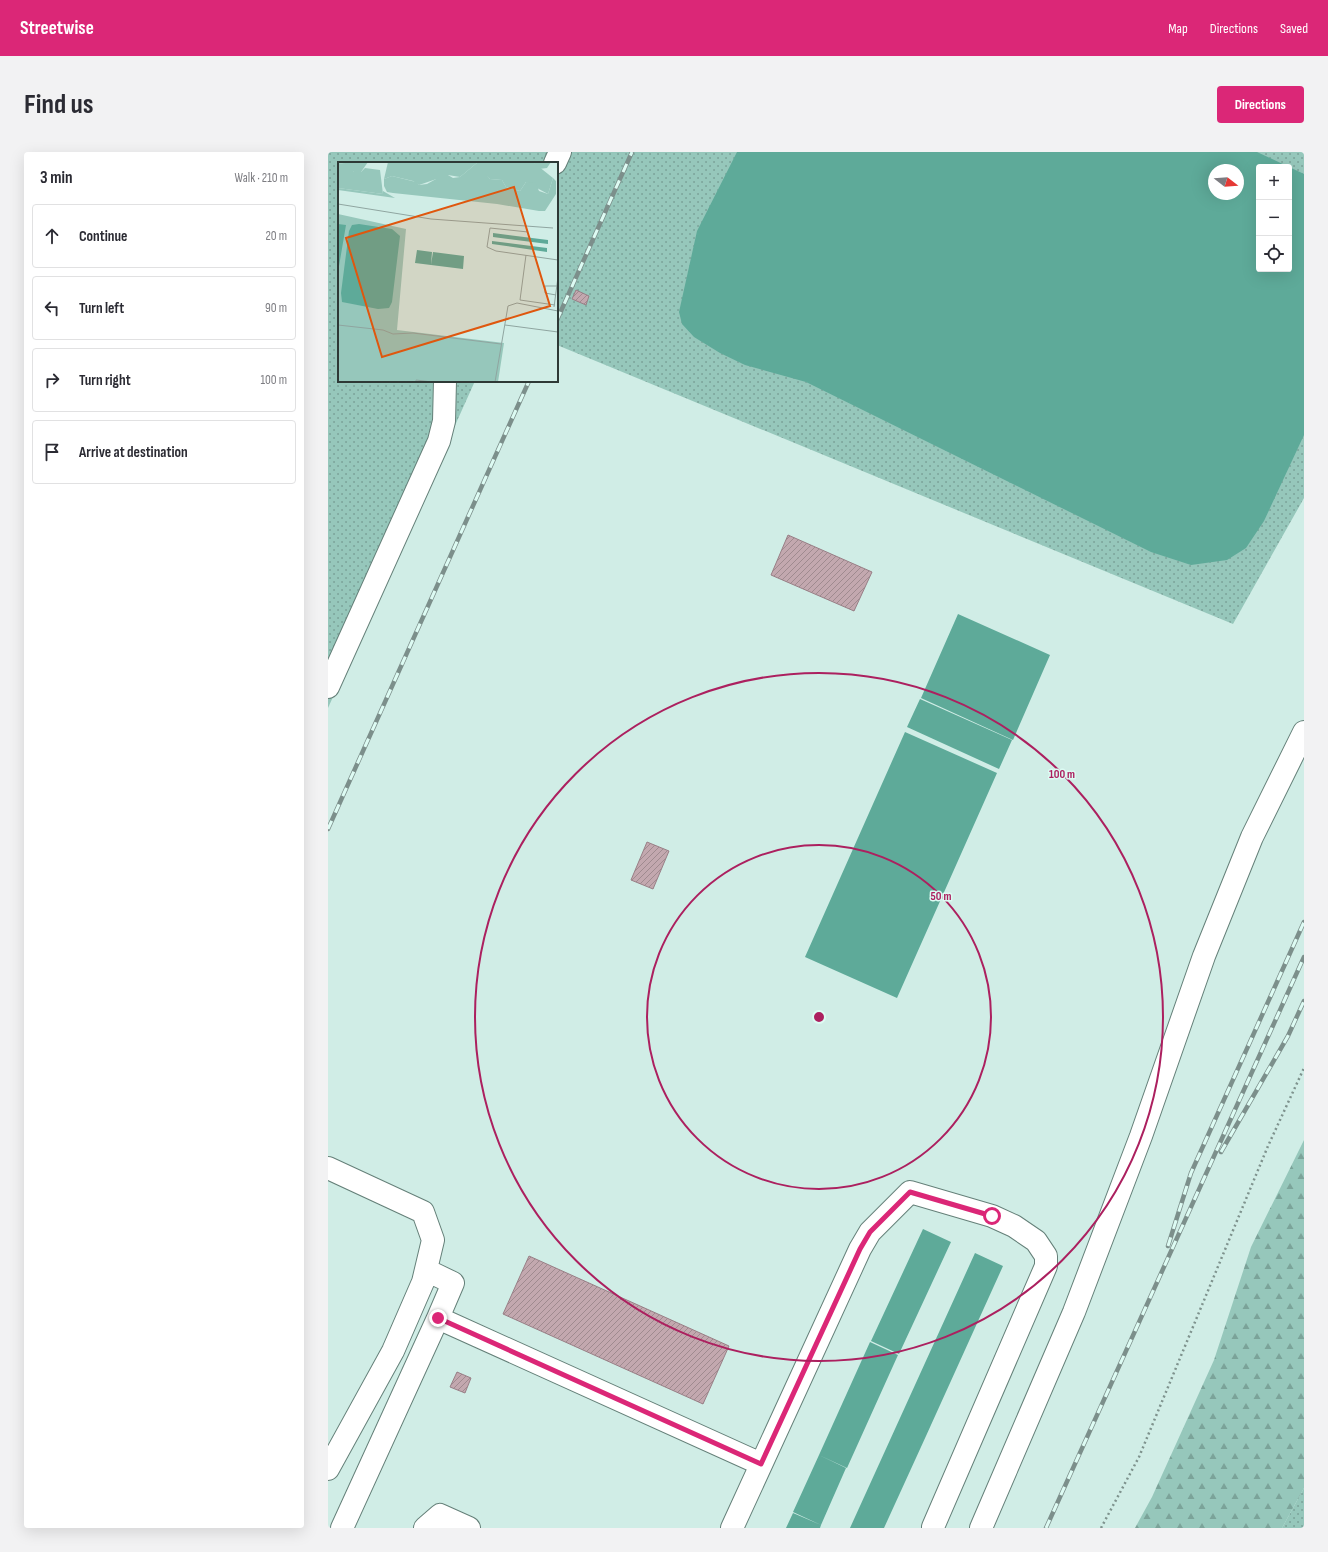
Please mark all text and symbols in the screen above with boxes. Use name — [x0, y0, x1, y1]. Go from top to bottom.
text: Streetwise — [20, 17, 94, 40]
text: Map — [1168, 20, 1188, 37]
text: Directions — [1210, 20, 1258, 37]
text: Saved — [1280, 20, 1308, 37]
button: Directions — [1217, 86, 1304, 123]
text: Find us — [24, 88, 93, 121]
inset map — [338, 162, 558, 382]
north arrow — [1208, 164, 1244, 200]
map controls — [1256, 164, 1292, 272]
button: + — [1256, 164, 1292, 200]
text: 3 min — [40, 168, 73, 188]
text: Walk · 210 m — [235, 170, 288, 186]
button: − — [1256, 200, 1292, 236]
icon: ahead — [41, 225, 63, 247]
text: Continue — [79, 227, 128, 246]
text: 20 m — [265, 228, 287, 244]
button: locate — [1256, 236, 1292, 272]
icon: left — [41, 297, 63, 319]
text: Turn left — [79, 299, 124, 318]
text: 90 m — [265, 300, 287, 316]
icon: right — [41, 369, 63, 391]
text: Turn right — [79, 371, 131, 390]
text: 100 m — [260, 372, 287, 388]
icon: arrive — [41, 441, 63, 463]
text: Arrive at destination — [79, 443, 188, 462]
text: 100 m — [1049, 767, 1075, 782]
text: 50 m — [931, 889, 951, 904]
centre of rings — [812, 1010, 826, 1024]
route start — [983, 1207, 1001, 1225]
route end — [429, 1309, 447, 1327]

